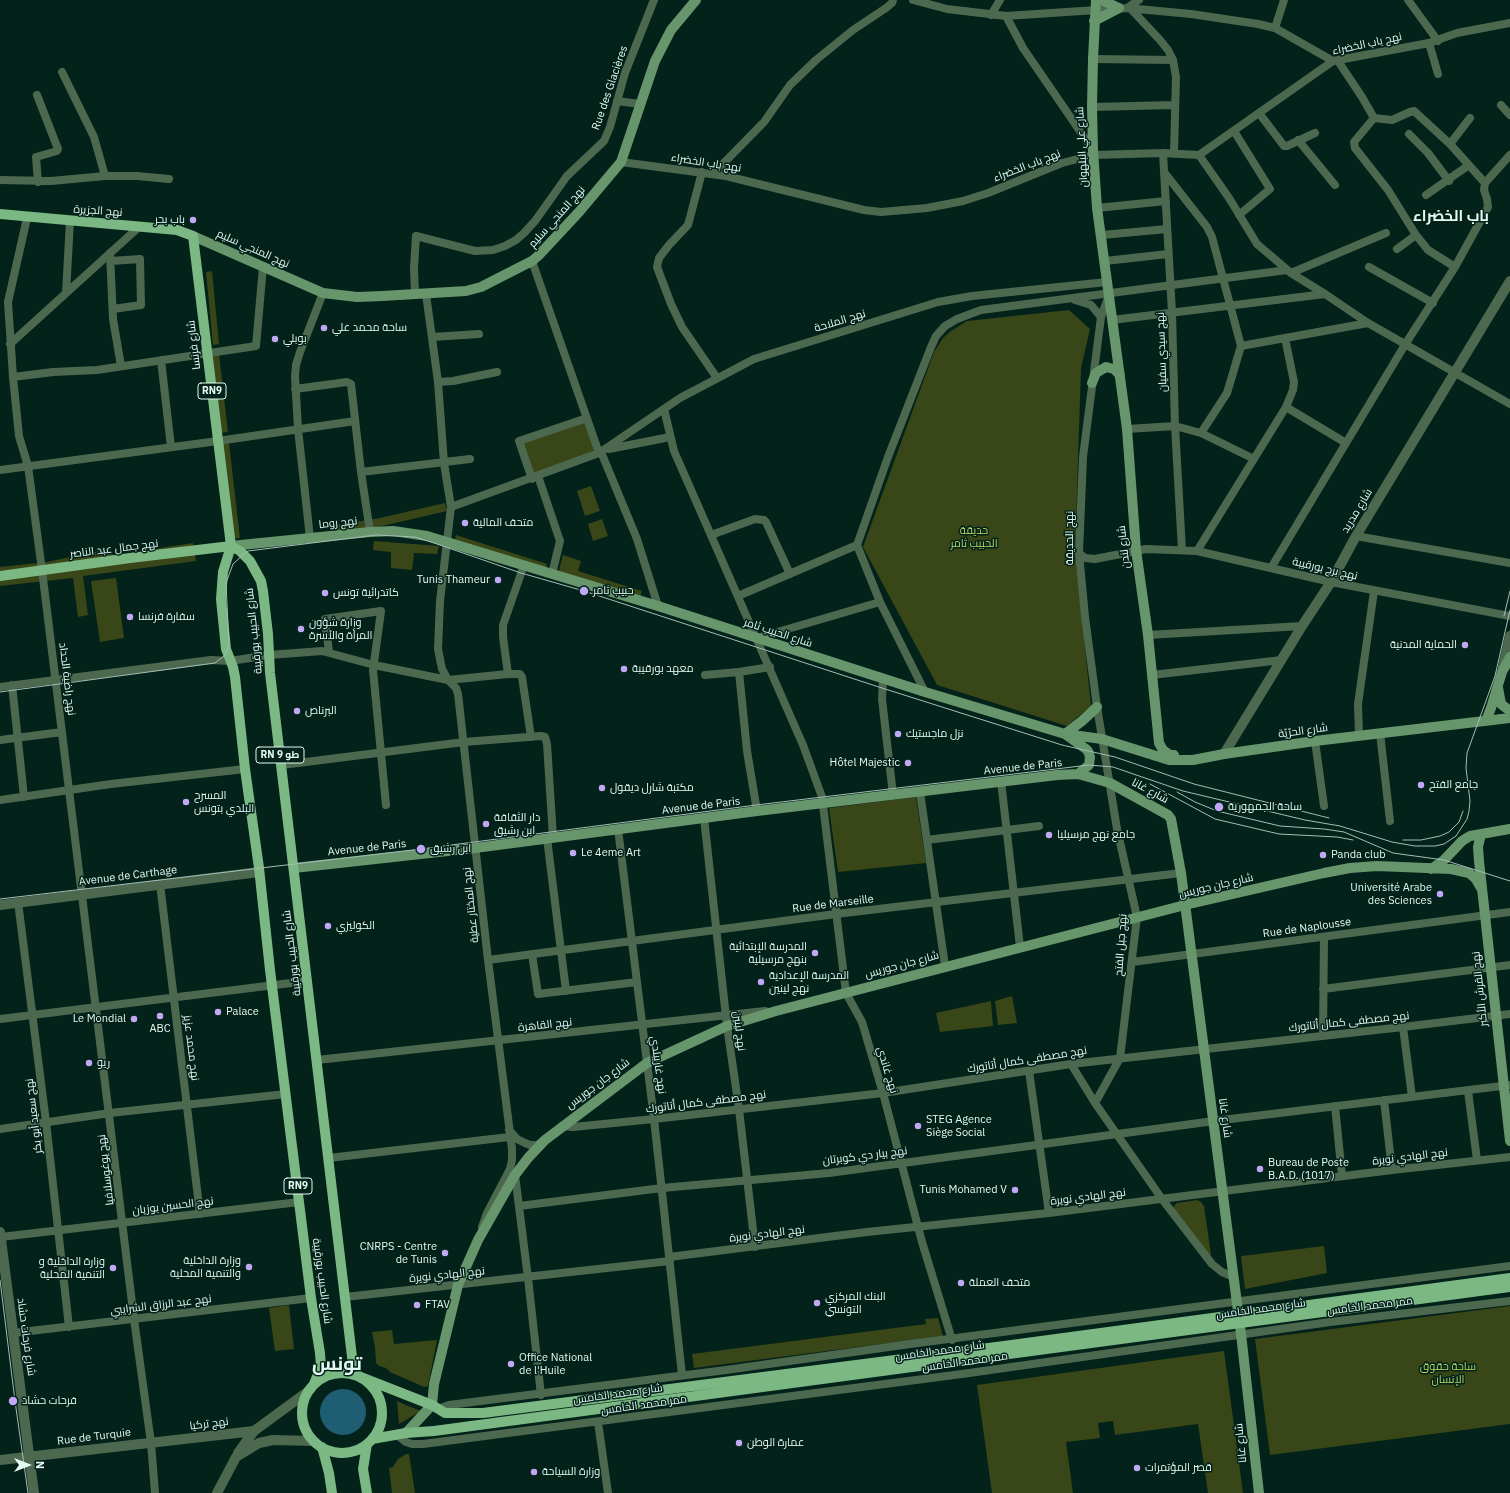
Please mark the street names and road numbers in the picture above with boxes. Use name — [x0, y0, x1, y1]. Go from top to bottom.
street label: نهج باب الخضراء — [1331, 30, 1403, 58]
street label: Rue des Glacières — [589, 44, 631, 132]
street label: شارع علي البلهوان — [1073, 106, 1091, 188]
street label: نهج باب الخضراء — [991, 147, 1063, 185]
street label: نهج باب الخضراء — [670, 151, 742, 175]
street label: نهج المنجي سليم — [526, 184, 588, 250]
street label: نهج الجزيرة — [73, 203, 123, 219]
street label: نهج المنجي سليم — [215, 227, 291, 271]
street label: نهج الملاحة — [813, 307, 867, 335]
street label: نهج سيدي سفيان — [1154, 312, 1170, 392]
street label: شارع فرنسا — [184, 320, 204, 370]
road number: RN9 — [198, 383, 226, 399]
street label: شارع مدريد — [1339, 486, 1375, 536]
street label: نهج الحديقة — [1063, 511, 1077, 565]
street label: نهج روما — [318, 514, 358, 532]
street label: شارع لندن — [1115, 525, 1133, 569]
street label: نهج جمال عبد الناصر — [69, 537, 159, 561]
street label: نهج برج بورقيبة — [1291, 555, 1359, 583]
street label: شارع الحبيب بورقيبة — [243, 587, 265, 675]
street label: شارع الحبيب ثامر — [742, 616, 814, 650]
street label: نهج راضية الحداد — [56, 642, 78, 716]
street label: شارع الحرّيّة — [1277, 721, 1329, 741]
road number: RN 9 طو — [256, 747, 304, 763]
street label: Avenue de Paris — [983, 756, 1063, 778]
street label: شارع غانا — [1129, 776, 1171, 806]
street label: Avenue de Paris — [661, 795, 741, 817]
street label: Avenue de Paris — [327, 837, 407, 859]
street label: Avenue de Carthage — [78, 863, 178, 889]
street label: نهج المختار عطية — [460, 866, 482, 944]
street label: شارع جان جوريس — [1177, 871, 1255, 901]
street label: Rue de Marseille — [792, 892, 874, 916]
street label: شارع الحبيب بورقيبة — [280, 909, 304, 997]
street label: نهج جبل الفتح — [1112, 913, 1130, 977]
street label: Rue de Naplousse — [1262, 915, 1352, 941]
street label: شارع جان جوريس — [864, 949, 940, 981]
street label: نهج القرش الأكبر — [1469, 951, 1491, 1027]
street label: نهج مصطفى كمال أتاتورك — [1288, 1009, 1410, 1035]
street label: نهج لينين — [730, 1010, 748, 1052]
street label: نهج محمد عزيز — [180, 1014, 202, 1082]
street label: نهج القاهرة — [517, 1016, 573, 1034]
street label: نهج غاريبلدي — [647, 1035, 669, 1095]
street label: نهج مصطفى كمال أتاتورك — [966, 1044, 1088, 1076]
street label: نهج غاندي — [874, 1045, 900, 1095]
street label: شارع جان جوريس — [564, 1056, 632, 1112]
street label: نهج سعيد أبو بكر — [23, 1078, 45, 1154]
street label: نهج مصطفى كمال أتاتورك — [645, 1088, 767, 1116]
street label: شارع غانا — [1216, 1097, 1234, 1139]
street label: نهج يوغوسلافيا — [95, 1134, 117, 1206]
street label: نهج بيار دي كوبرتان — [822, 1144, 908, 1168]
street label: نهج الهادي نويرة — [1372, 1146, 1448, 1168]
road number: RN9 — [284, 1178, 312, 1194]
street label: نهج الهادي نويرة — [1050, 1186, 1126, 1208]
street label: نهج الحسين بوزيان — [132, 1194, 214, 1218]
street label: نهج الهادي نويرة — [729, 1223, 805, 1245]
street label: شارع الحبيب بورقيبة — [309, 1237, 335, 1325]
street label: نهج الهادي نويرة — [409, 1264, 485, 1286]
street label: نهج عبد الرزاق الشرايبي — [110, 1292, 212, 1318]
street label: ممر محمد الخامس — [1326, 1294, 1414, 1318]
street label: شارع محمد الخامس — [1215, 1296, 1307, 1322]
street label: شارع فرحات حشاد — [14, 1297, 38, 1377]
street label: شارع محمد الخامس — [894, 1338, 986, 1364]
street label: ممر محمد الخامس — [921, 1349, 1009, 1375]
street label: شارع محمد الخامس — [572, 1381, 664, 1407]
street label: ممر محمد الخامس — [600, 1392, 688, 1418]
street label: نهج تركيا — [189, 1415, 229, 1433]
street label: شارع غانا — [1232, 1422, 1250, 1464]
street label: Rue de Turquie — [56, 1426, 132, 1448]

